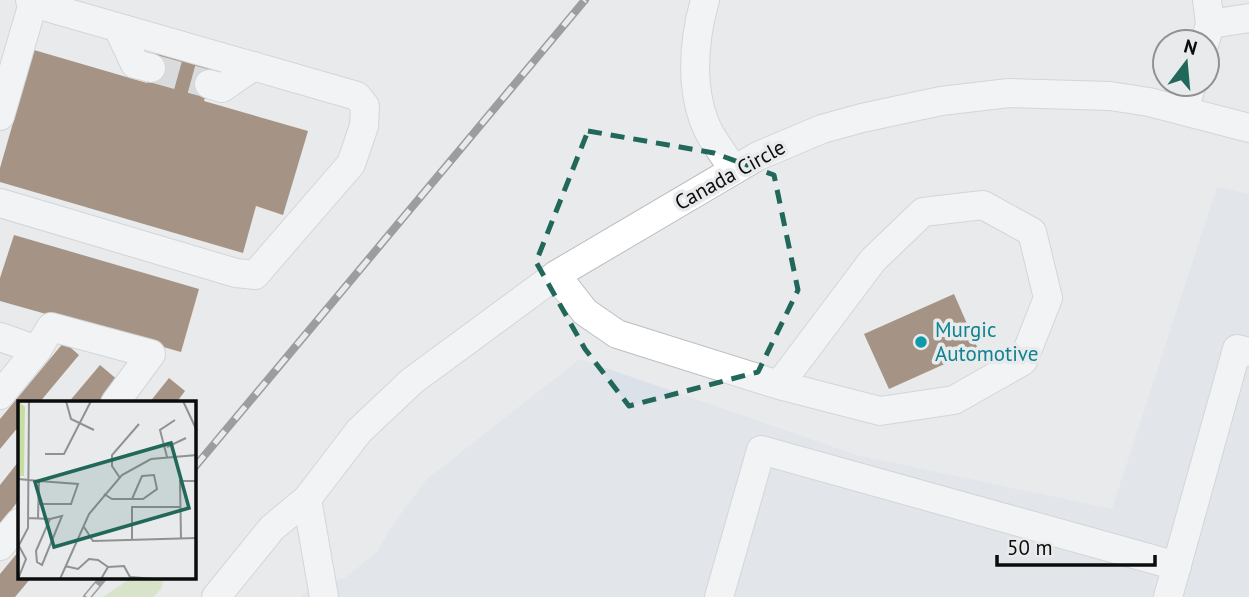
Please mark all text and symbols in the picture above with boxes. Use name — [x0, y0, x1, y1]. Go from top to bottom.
north arrow — [1151, 28, 1221, 98]
text: N — [1181, 33, 1200, 60]
street label: Canada Circle — [670, 133, 790, 216]
place label: Murgic Automotive — [935, 316, 1038, 367]
marker: Murgic Automotive — [913, 334, 929, 350]
inset map — [18, 401, 196, 580]
scale bar — [997, 524, 1154, 568]
text: 50 m — [1007, 534, 1053, 561]

